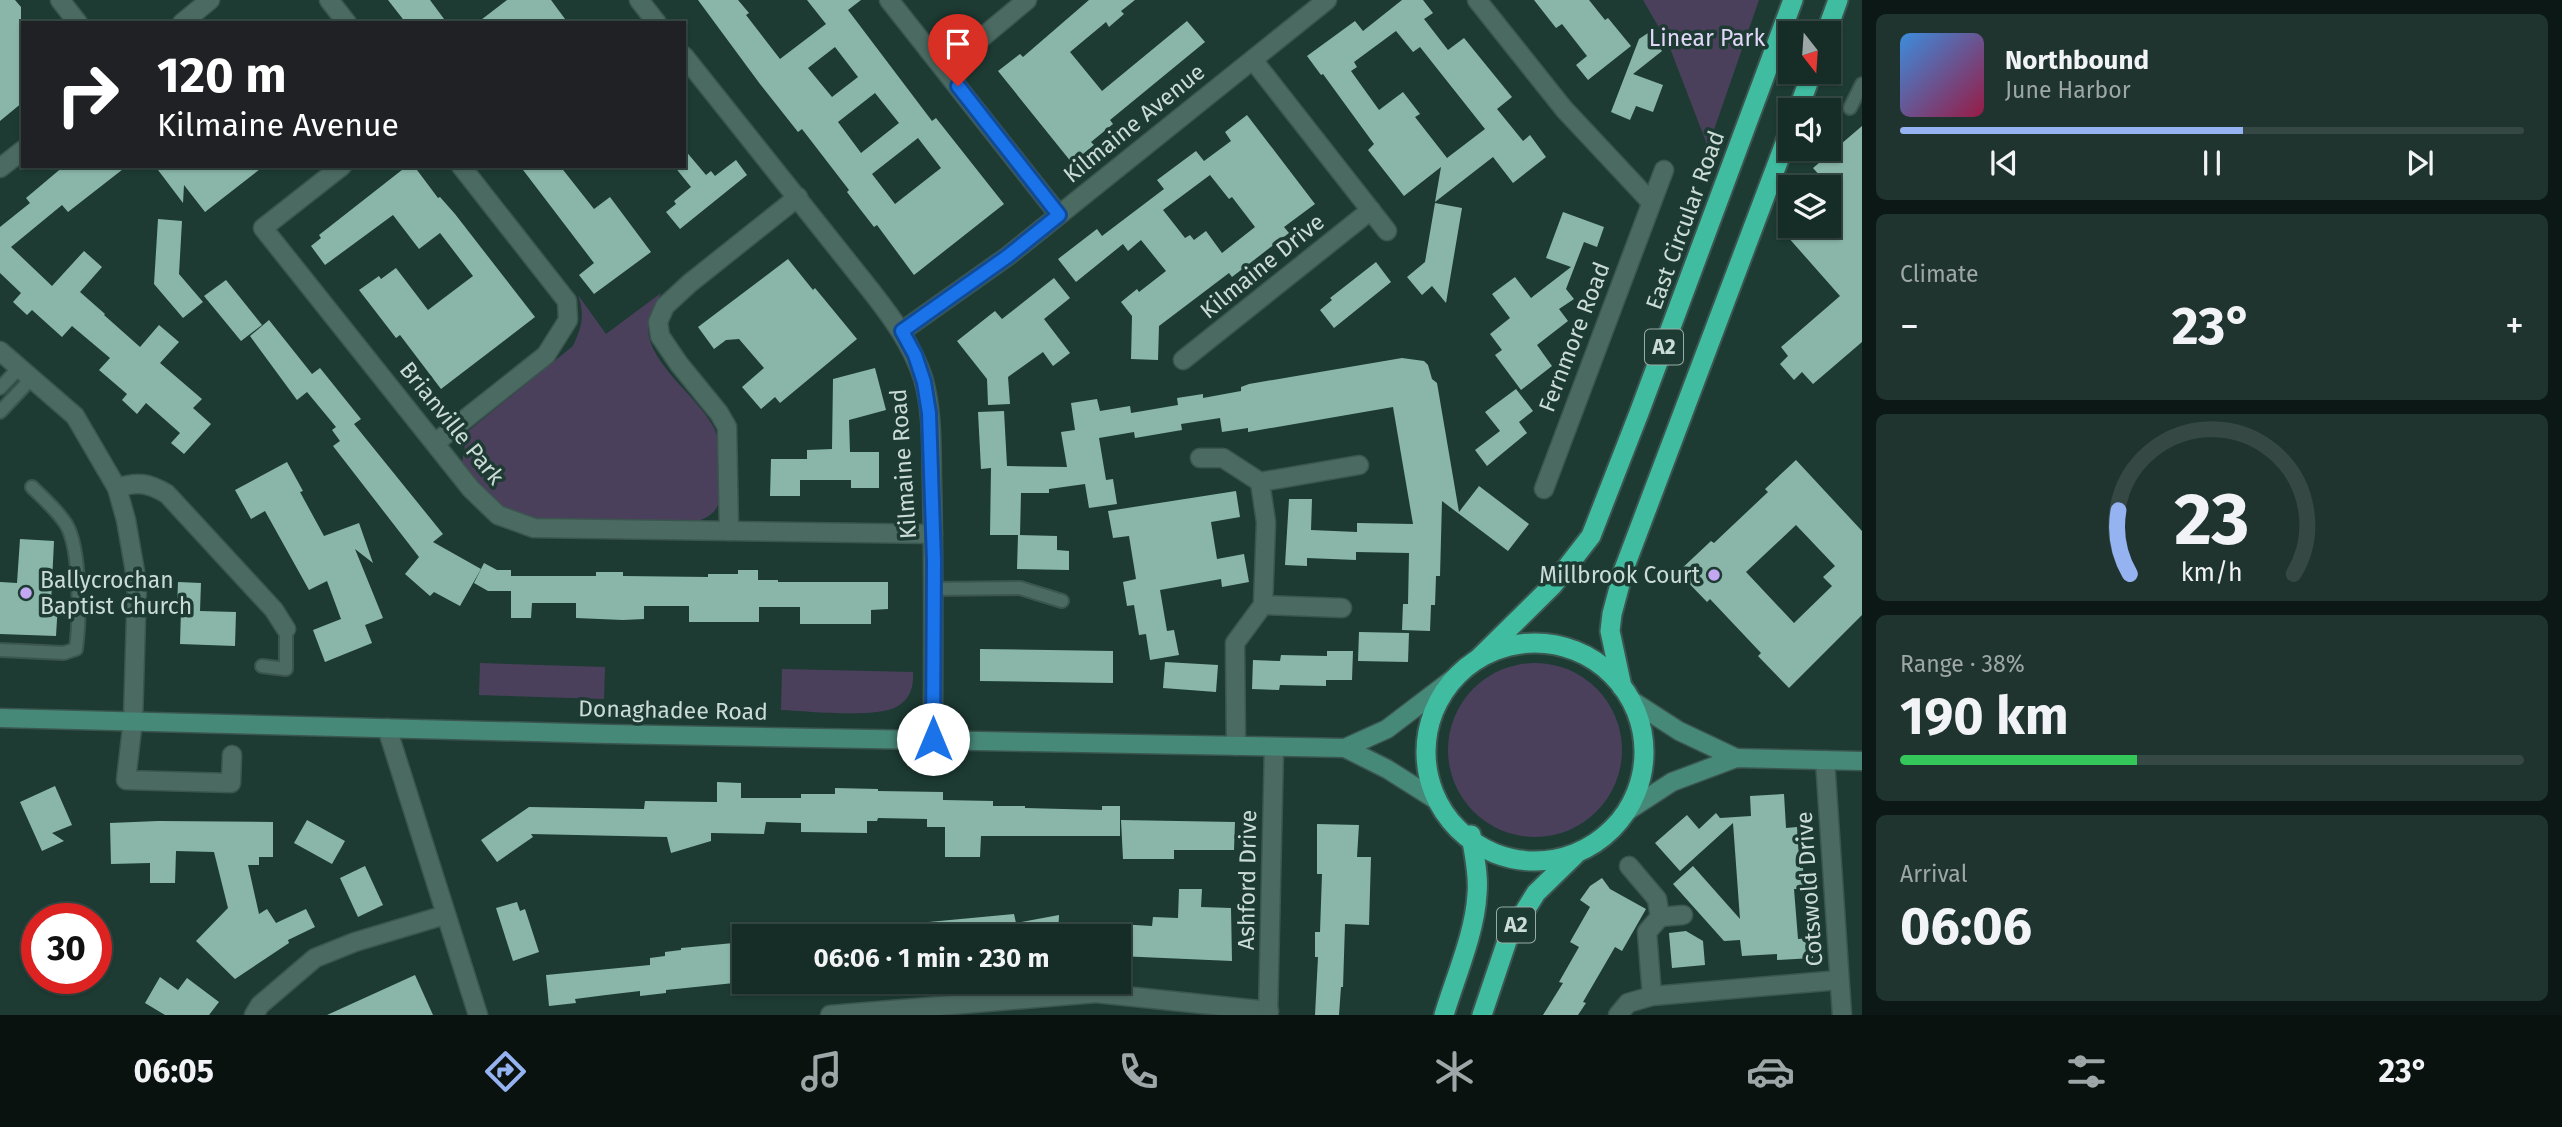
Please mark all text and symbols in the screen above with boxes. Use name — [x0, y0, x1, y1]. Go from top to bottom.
pin — [928, 14, 988, 86]
north arrow — [1778, 21, 1841, 84]
map controls — [1778, 21, 1841, 238]
park label: Linear Park — [1649, 24, 1765, 52]
icon: arrive — [939, 25, 977, 63]
text: Northbound — [2005, 45, 2149, 76]
text: 120 m — [157, 46, 287, 105]
icon: right — [42, 49, 133, 140]
street label: Kilmaine Avenue — [1058, 57, 1210, 189]
text: June Harbor — [2005, 76, 2131, 104]
button: sound — [1778, 98, 1841, 161]
text: Kilmaine Avenue — [157, 106, 399, 144]
street label: East Circular Road — [1640, 127, 1730, 313]
icon: previous — [1985, 144, 2023, 182]
icon: pause — [2193, 144, 2231, 182]
icon: next — [2401, 144, 2439, 182]
button: layers — [1778, 175, 1841, 238]
street label: Kilmaine Drive — [1194, 207, 1330, 325]
street label: Fernmore Road — [1533, 258, 1615, 416]
text: Climate — [1900, 260, 1979, 288]
text: 23° — [2172, 295, 2252, 358]
text: − — [1900, 303, 1919, 349]
text: + — [2505, 303, 2524, 349]
road number: A2 — [1645, 330, 1683, 364]
street label: Brianville Park — [394, 356, 510, 490]
street label: Kilmaine Road — [884, 388, 922, 540]
text: 23 — [2174, 476, 2250, 563]
text: km/h — [2181, 557, 2243, 587]
place label: Millbrook Court — [1539, 561, 1701, 589]
place label: Ballycrochan Baptist Church — [40, 566, 192, 620]
marker: Millbrook Court — [1706, 567, 1722, 583]
marker: Ballycrochan Baptist Church — [18, 585, 34, 601]
text: Range · 38% — [1900, 650, 2025, 678]
text: 190 km — [1900, 685, 2069, 748]
street label: Donaghadee Road — [578, 694, 768, 726]
position arrow — [896, 702, 970, 776]
street label: Ashford Drive — [1232, 810, 1262, 950]
street label: Cotswold Drive — [1790, 811, 1828, 967]
text: Arrival — [1900, 860, 1967, 888]
text: 06:06 — [1900, 895, 2032, 958]
speed limit sign: 30 — [21, 903, 112, 994]
road number: A2 — [1497, 908, 1535, 942]
text: 06:06 · 1 min · 230 m — [814, 943, 1049, 974]
icon: directions — [481, 1047, 530, 1096]
icon: music — [797, 1047, 846, 1096]
icon: phone — [1114, 1047, 1163, 1096]
icon: climate — [1430, 1047, 1479, 1096]
icon: car — [1746, 1047, 1795, 1096]
icon: filters — [2062, 1047, 2111, 1096]
text: 06:05 — [134, 1052, 214, 1090]
text: 23° — [2379, 1052, 2428, 1090]

